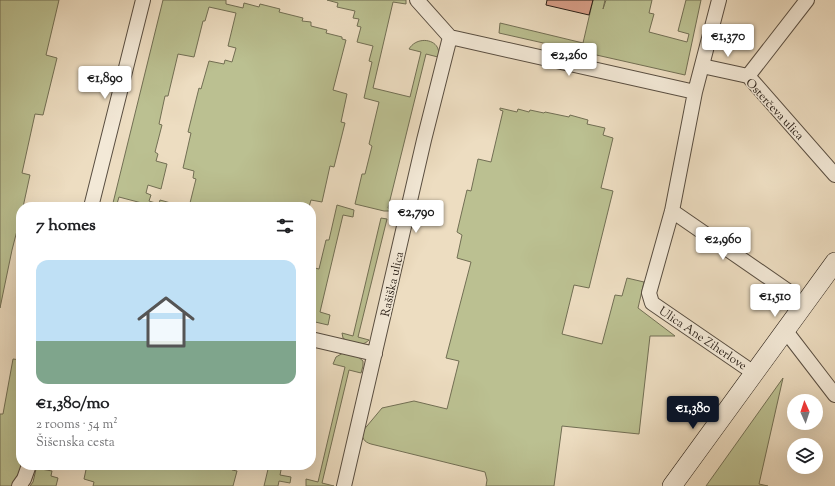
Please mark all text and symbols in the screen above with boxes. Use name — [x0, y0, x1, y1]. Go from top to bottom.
pin: €1,370 — [695, 24, 761, 58]
text: €1,370 — [711, 28, 745, 46]
pin: €2,260 — [536, 43, 602, 77]
text: €2,260 — [551, 47, 587, 65]
pin: €1,890 — [72, 66, 138, 100]
text: €1,890 — [87, 70, 123, 88]
street label: Osterčeva ulica — [741, 75, 808, 145]
pin: €2,790 — [383, 200, 449, 234]
text: €2,790 — [398, 204, 434, 222]
text: 7 homes — [36, 214, 96, 238]
icon: filters — [274, 215, 296, 237]
pin: €2,960 — [690, 227, 756, 261]
text: €2,960 — [705, 231, 741, 249]
street label: Rašiška ulica — [377, 250, 409, 318]
pin: €1,510 — [742, 284, 808, 318]
icon: home — [130, 286, 202, 358]
text: €1,510 — [759, 288, 791, 306]
street label: Ulica Ane Ziherlove — [655, 303, 750, 375]
text: €1,380/mo — [36, 392, 110, 416]
north arrow — [787, 394, 823, 430]
map controls — [787, 394, 823, 474]
pin: €1,380 — [660, 396, 726, 430]
text: €1,380 — [676, 400, 710, 418]
text: 2 rooms · 54 m² — [36, 416, 118, 434]
text: Šišenska cesta — [36, 434, 115, 452]
button: layers — [787, 438, 823, 474]

